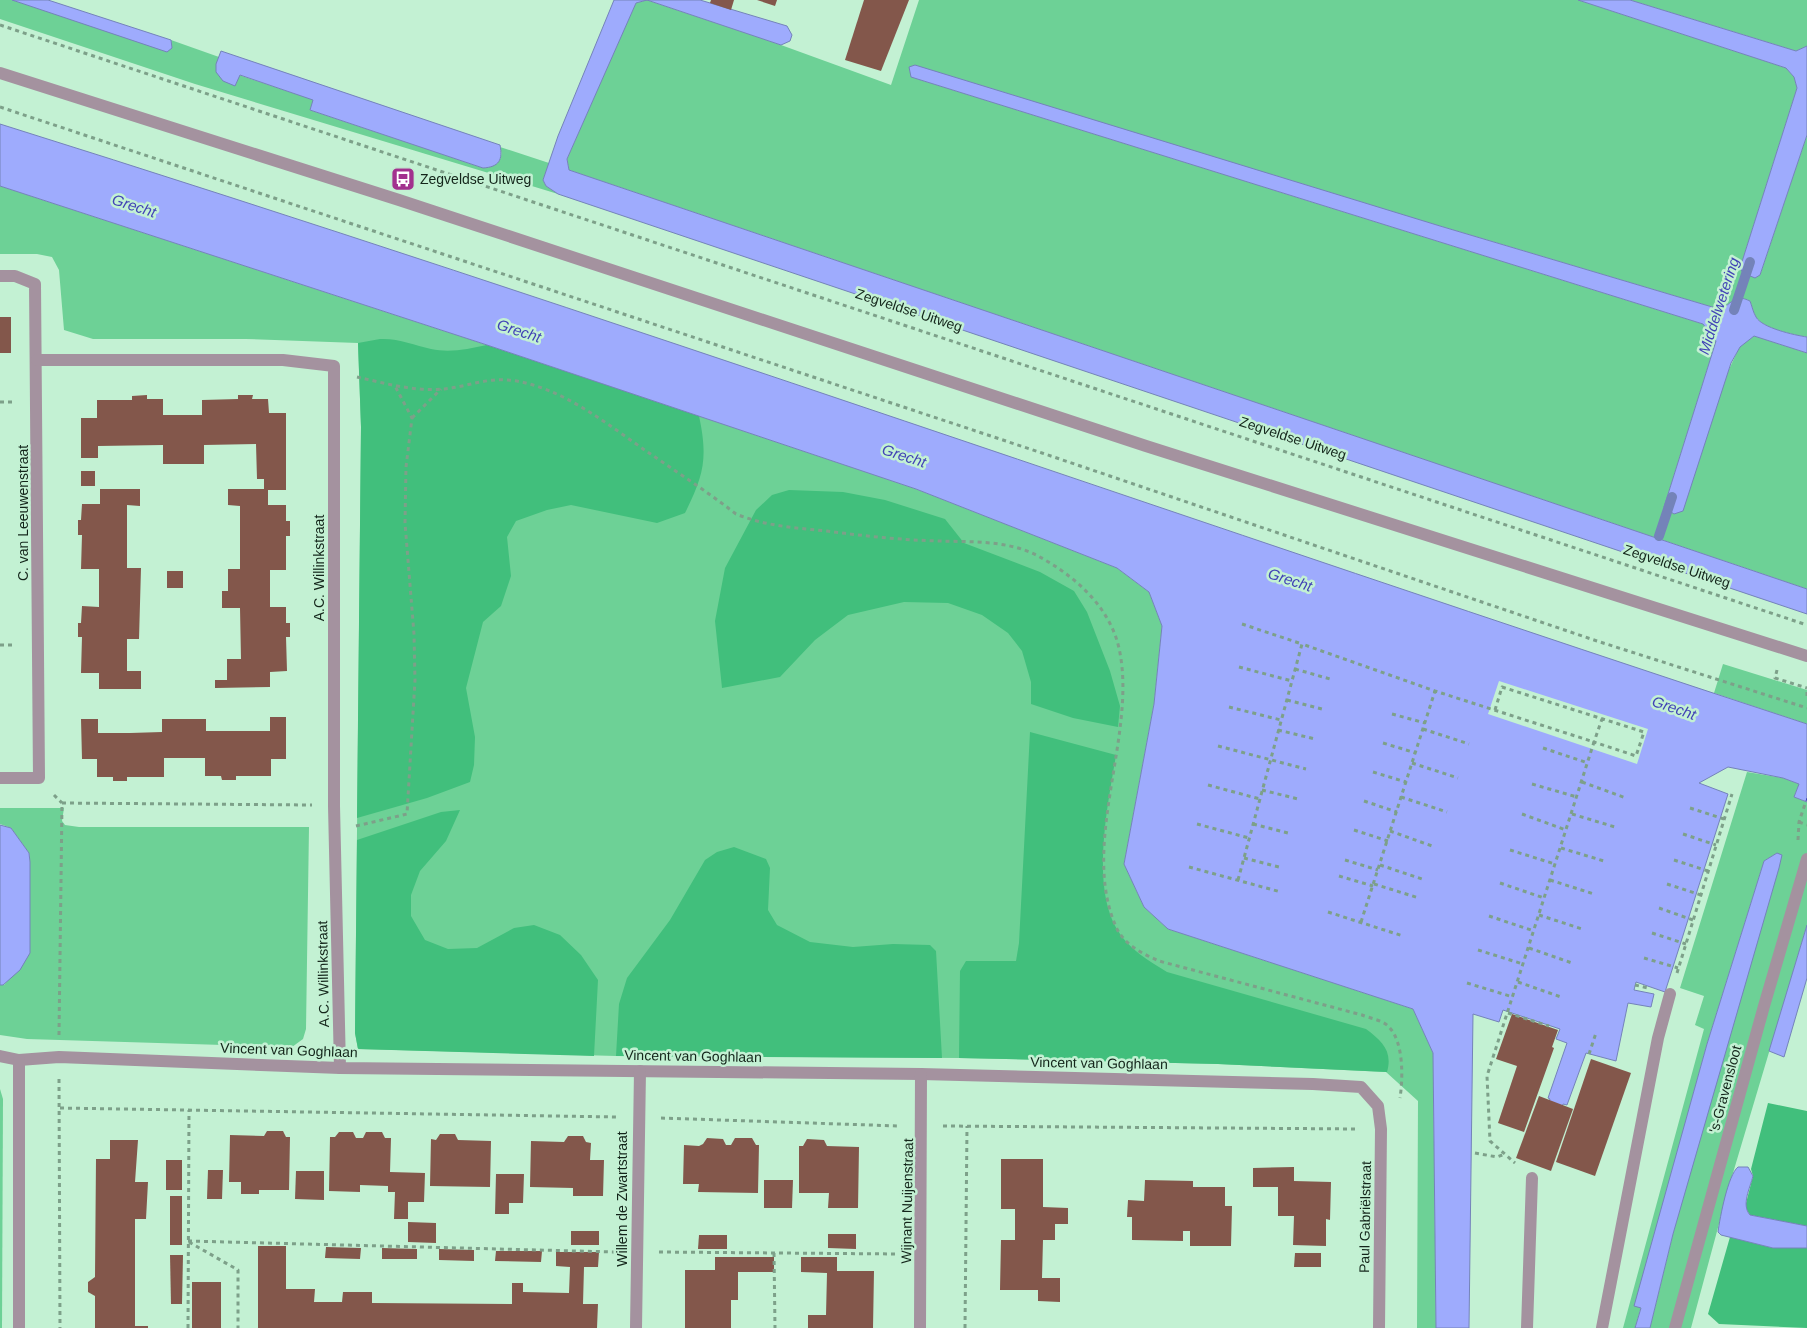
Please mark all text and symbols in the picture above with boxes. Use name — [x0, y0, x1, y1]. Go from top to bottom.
bus stop icon: Zegveldse Uitweg — [390, 166, 416, 192]
place label: Zegveldse Uitweg — [420, 171, 531, 187]
water label: Grecht — [110, 190, 159, 221]
water label: Middelwetering — [1695, 255, 1742, 356]
street label: Zegveldse Uitweg — [854, 285, 964, 335]
water label: Grecht — [495, 315, 544, 346]
street label: Zegveldse Uitweg — [1238, 413, 1348, 463]
water label: Grecht — [880, 440, 929, 471]
street label: C. van Leeuwenstraat — [15, 445, 31, 581]
street label: A.C. Willinkstraat — [311, 515, 327, 621]
street label: Zegveldse Uitweg — [1622, 541, 1732, 591]
water label: Grecht — [1266, 564, 1315, 595]
water label: Grecht — [1650, 692, 1699, 723]
street label: A.C. Willinkstraat — [314, 920, 332, 1027]
street label: Vincent van Goghlaan — [220, 1040, 358, 1060]
street label: 's-Gravensloot — [1706, 1043, 1744, 1134]
street label: Vincent van Goghlaan — [624, 1047, 762, 1065]
street label: Vincent van Goghlaan — [1030, 1054, 1168, 1072]
street label: Willem de Zwartstraat — [614, 1131, 630, 1267]
street label: Wijnant Nuijenstraat — [898, 1138, 916, 1264]
street label: Paul Gabriëlstraat — [1356, 1161, 1374, 1273]

